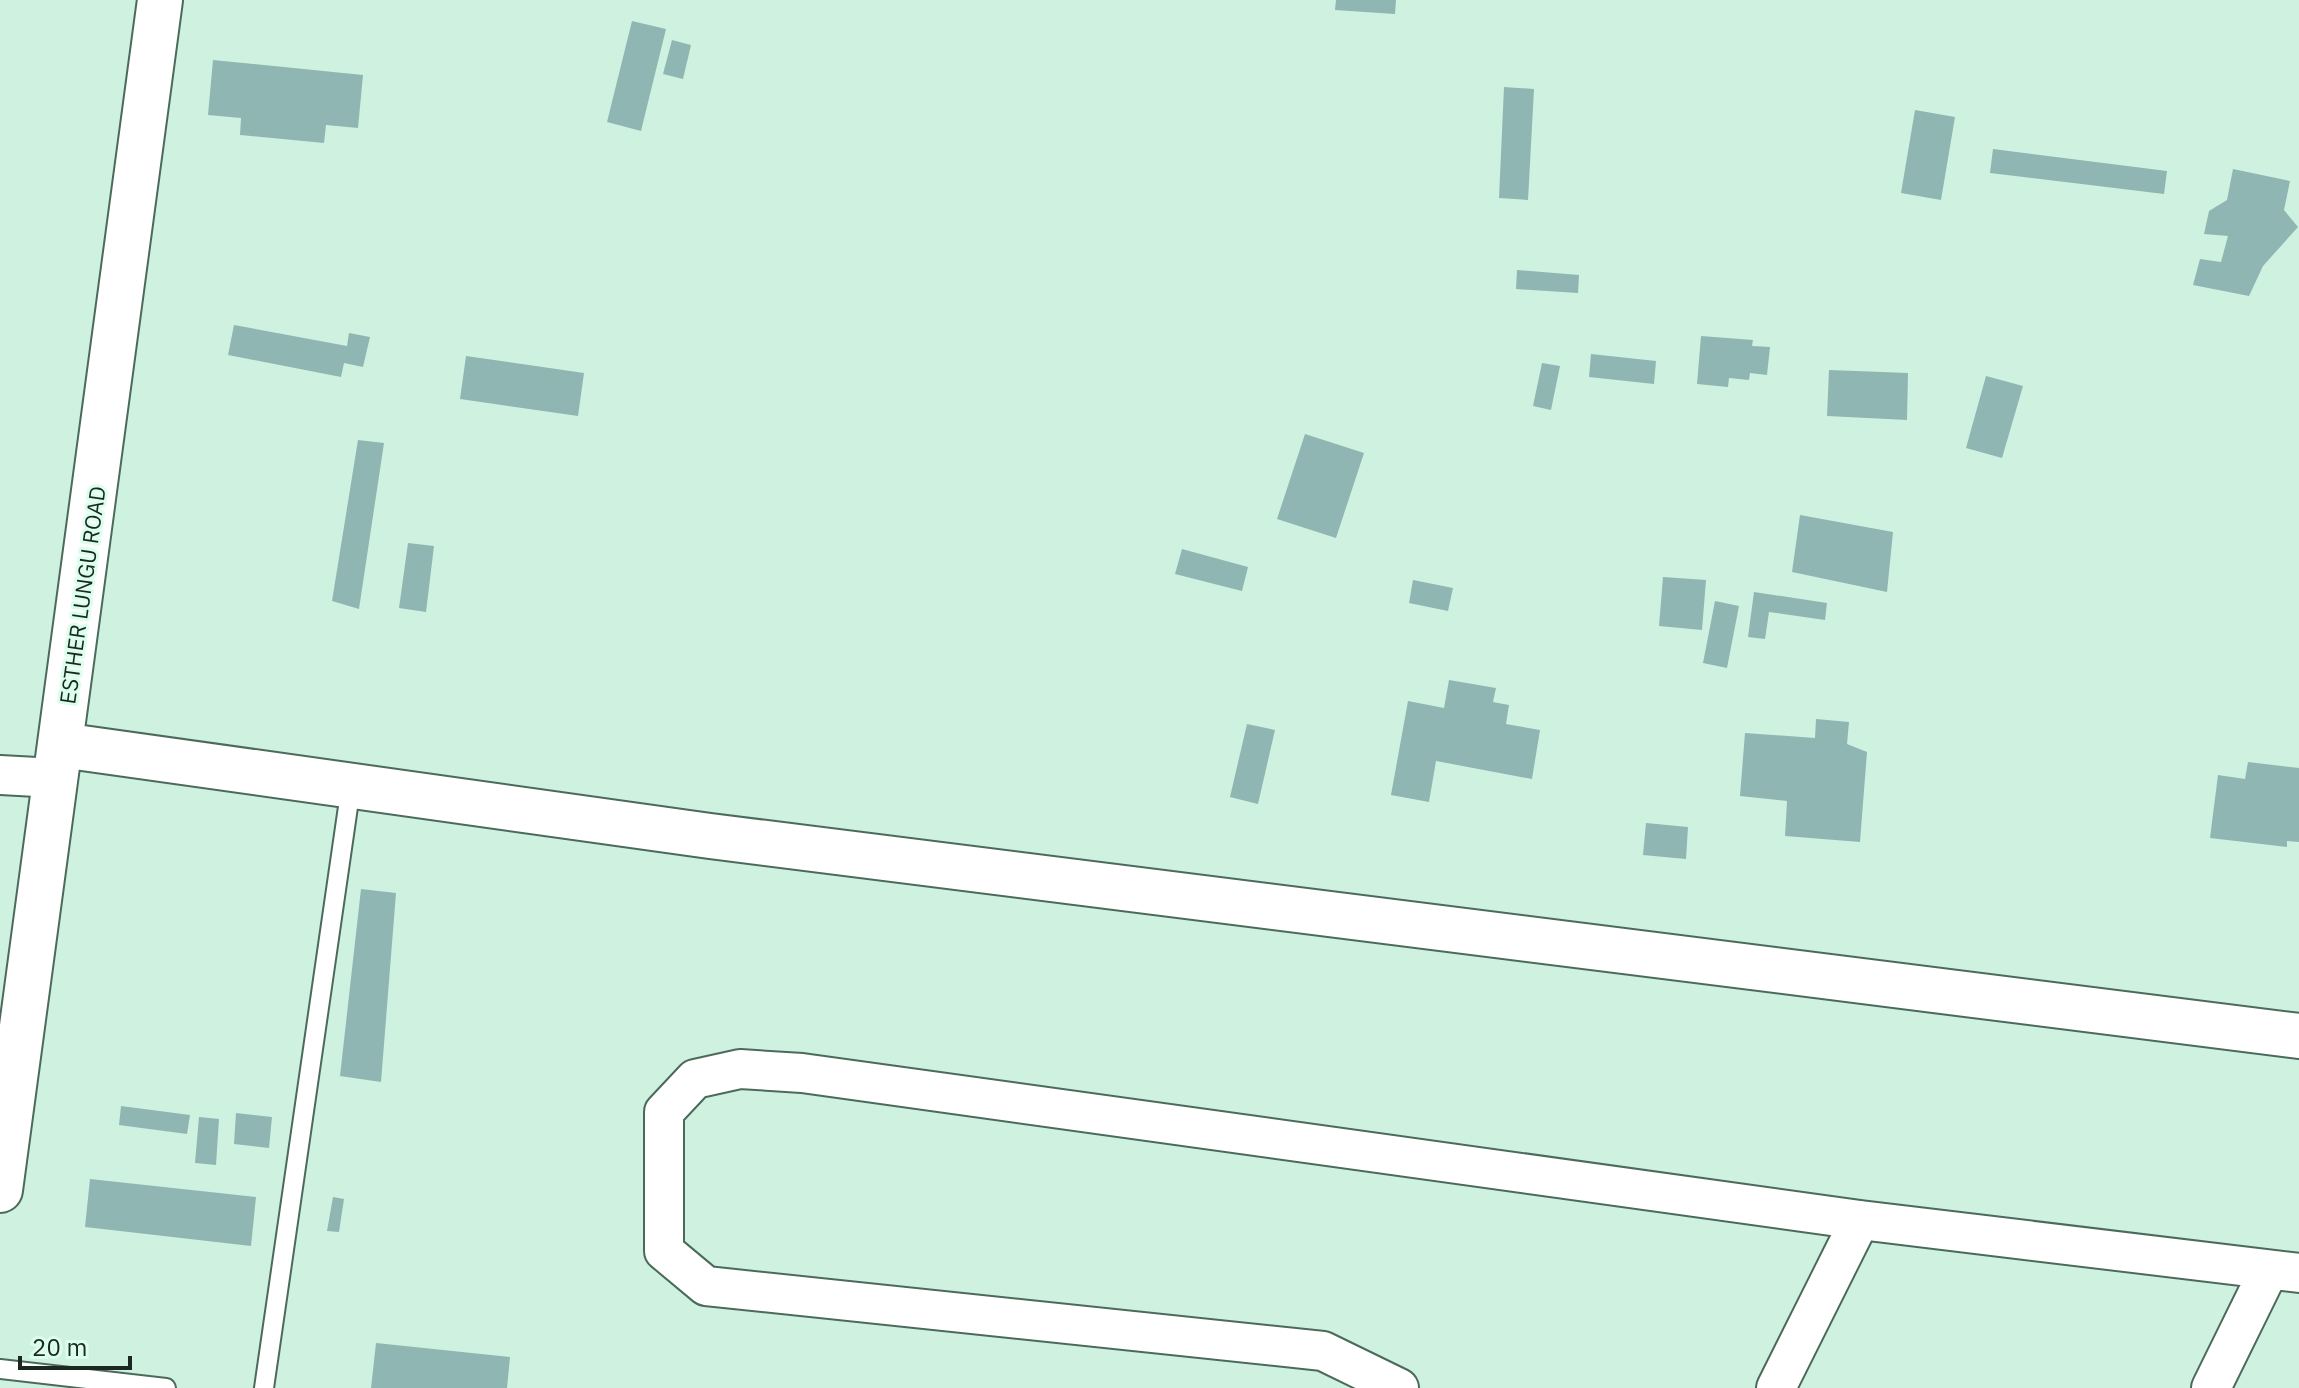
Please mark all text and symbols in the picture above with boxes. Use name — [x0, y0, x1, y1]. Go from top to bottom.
street label: ESTHER LUNGU ROAD — [52, 484, 112, 706]
scale bar — [20, 1320, 130, 1370]
text: 20 m — [32, 1331, 87, 1363]

